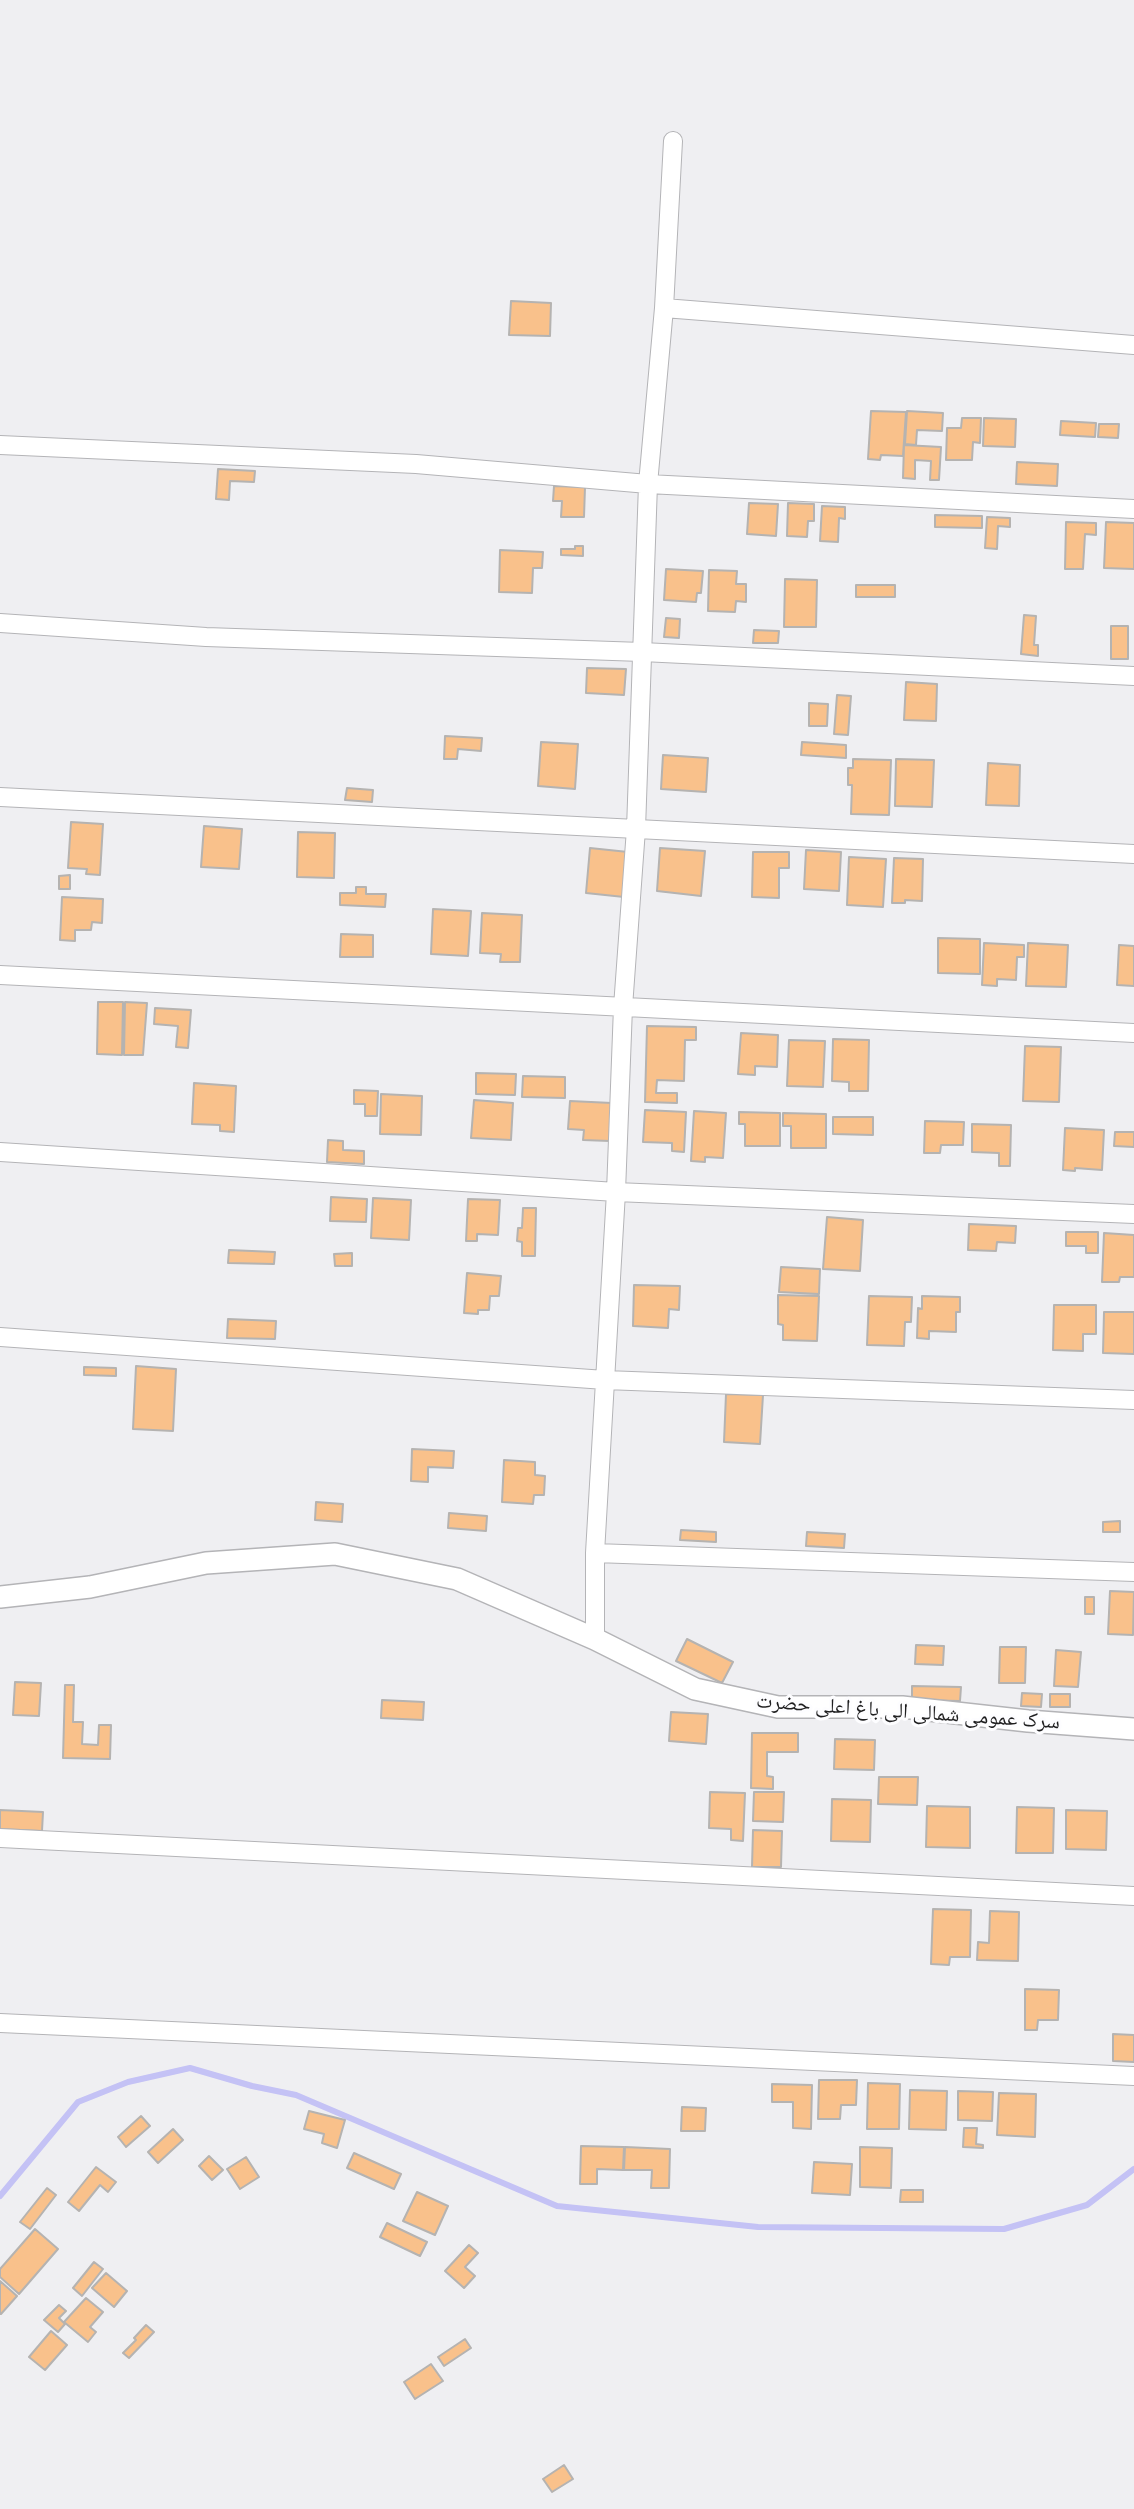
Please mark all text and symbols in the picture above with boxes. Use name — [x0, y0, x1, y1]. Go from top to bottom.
street label: سرک عمومی شمالی الی باغ اعلی حضرت — [755, 1689, 1061, 1735]

